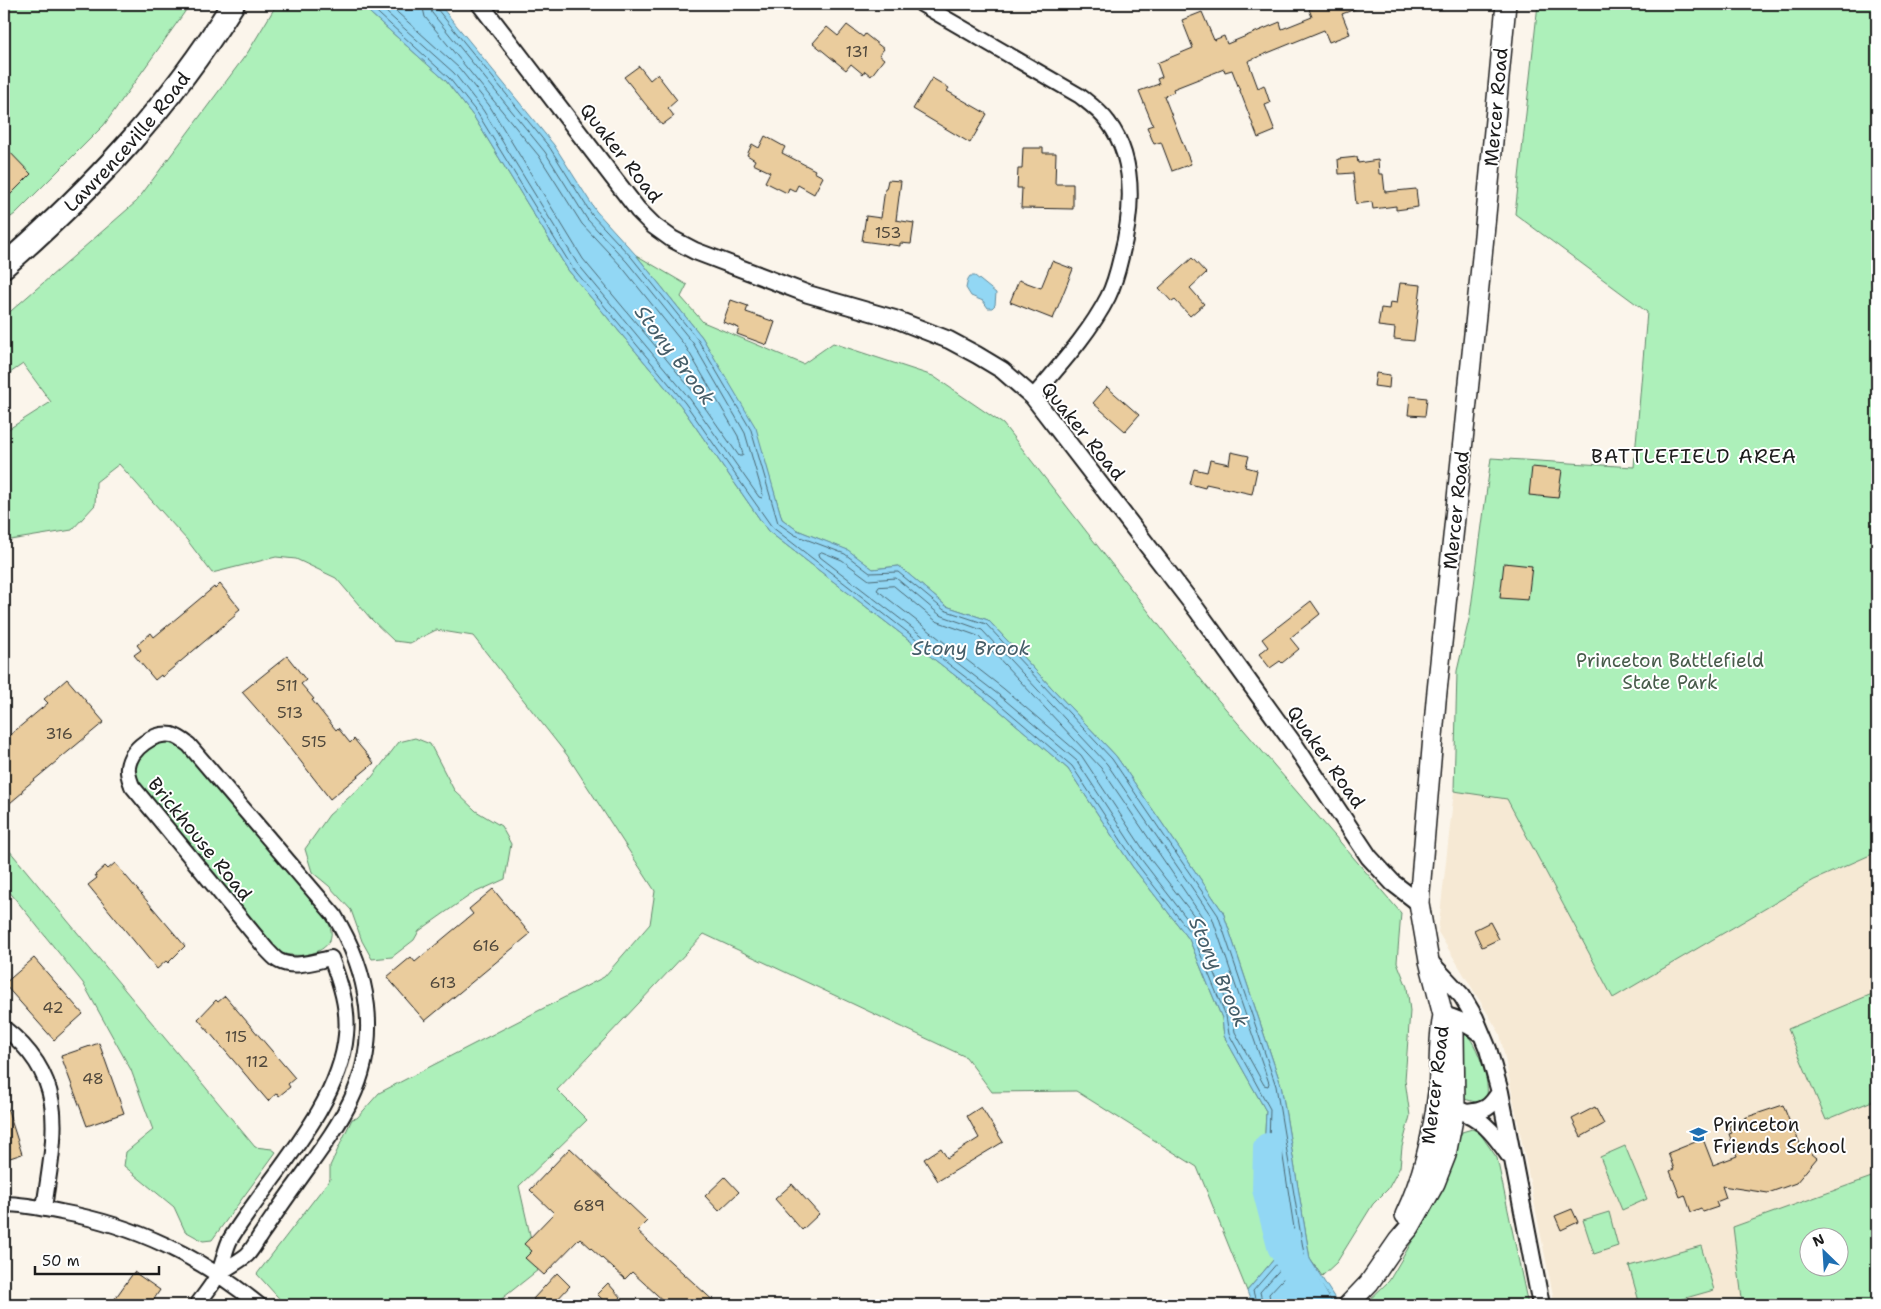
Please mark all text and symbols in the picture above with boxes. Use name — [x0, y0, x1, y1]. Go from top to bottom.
house number: 131 — [846, 41, 868, 62]
street label: Mercer Road — [1478, 47, 1514, 167]
street label: Lawrenceville Road — [58, 66, 195, 217]
street label: Quaker Road — [574, 98, 668, 208]
house number: 153 — [875, 222, 901, 243]
water label: Stony Brook — [629, 300, 721, 411]
street label: Quaker Road — [1035, 376, 1131, 486]
district label: BATTLEFIELD AREA — [1591, 443, 1797, 469]
street label: Mercer Road — [1437, 449, 1475, 571]
water label: Stony Brook — [912, 635, 1031, 661]
park label: Princeton Battlefield State Park — [1576, 648, 1764, 695]
house number: 511 — [276, 675, 298, 696]
street label: Quaker Road — [1281, 701, 1371, 813]
house number: 513 — [277, 702, 303, 723]
house number: 316 — [45, 723, 73, 744]
house number: 515 — [301, 731, 327, 752]
street label: Brickhouse Road — [142, 772, 258, 906]
water label: Stony Brook — [1183, 912, 1255, 1032]
house number: 616 — [472, 935, 500, 956]
house number: 613 — [429, 972, 457, 993]
house number: 42 — [42, 997, 64, 1018]
street label: Mercer Road — [1415, 1024, 1455, 1146]
house number: 115 — [225, 1026, 247, 1047]
house number: 112 — [245, 1051, 269, 1072]
house number: 48 — [82, 1068, 104, 1089]
place label: Princeton Friends School — [1713, 1112, 1846, 1159]
school or university icon: Princeton Friends School — [1689, 1125, 1709, 1145]
house number: 689 — [573, 1195, 605, 1216]
north arrow — [1798, 1226, 1848, 1276]
text: N — [1810, 1230, 1827, 1251]
scale bar — [35, 1244, 159, 1276]
text: 50 m — [42, 1251, 80, 1271]

